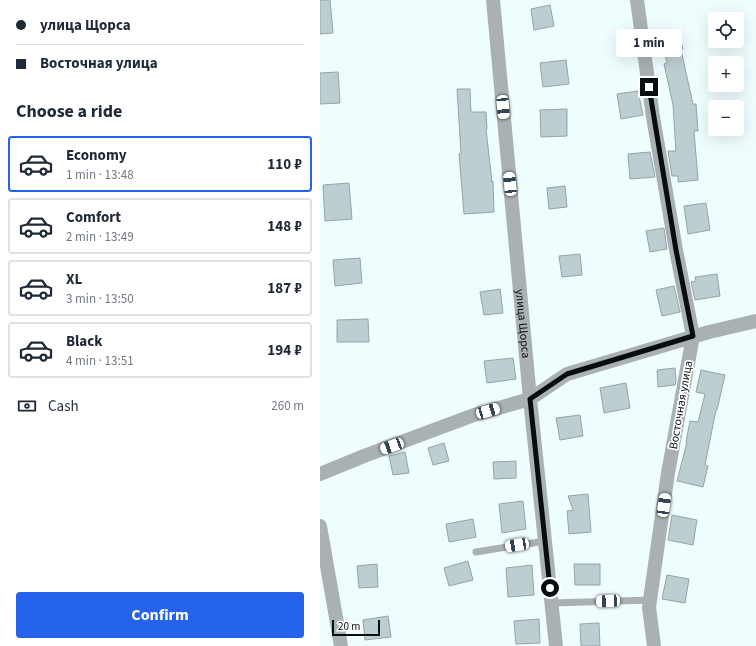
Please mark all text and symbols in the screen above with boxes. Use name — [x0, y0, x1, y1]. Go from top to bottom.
map controls — [708, 12, 744, 136]
button: locate — [708, 12, 744, 48]
text: улица Щорса — [40, 15, 131, 36]
callout: 1 min — [616, 29, 682, 57]
text: 1 min — [633, 34, 665, 52]
text: Восточная улица — [40, 53, 158, 74]
button: + — [708, 56, 744, 92]
route end — [640, 78, 658, 96]
car — [496, 95, 510, 119]
text: Choose a ride — [16, 99, 122, 124]
button: − — [708, 100, 744, 136]
text: Economy — [66, 145, 127, 166]
icon: car — [18, 146, 54, 182]
text: 110 ₽ — [267, 154, 302, 175]
text: 1 min · 13:48 — [66, 166, 134, 184]
car — [503, 171, 517, 197]
text: Comfort — [66, 207, 121, 228]
icon: car — [18, 208, 54, 244]
text: 148 ₽ — [267, 216, 302, 237]
text: 2 min · 13:49 — [66, 228, 134, 246]
text: XL — [66, 269, 82, 290]
icon: car — [18, 270, 54, 306]
text: 187 ₽ — [267, 278, 302, 299]
street label: улица Щорса — [511, 288, 535, 359]
text: 3 min · 13:50 — [66, 290, 134, 308]
text: Black — [66, 331, 103, 352]
icon: car — [18, 332, 54, 368]
text: 194 ₽ — [267, 340, 302, 361]
text: 4 min · 13:51 — [66, 352, 134, 370]
street label: Восточная улица — [665, 359, 697, 451]
icon: cash — [16, 395, 38, 417]
text: Cash — [48, 396, 79, 417]
text: 260 m — [271, 397, 304, 415]
car — [475, 402, 501, 420]
car — [379, 436, 405, 456]
car — [656, 492, 672, 518]
car — [504, 537, 530, 553]
route start — [541, 579, 559, 597]
button: Confirm — [16, 592, 304, 638]
car — [596, 595, 620, 607]
scale bar — [332, 618, 380, 637]
text: 20 m — [338, 619, 360, 634]

